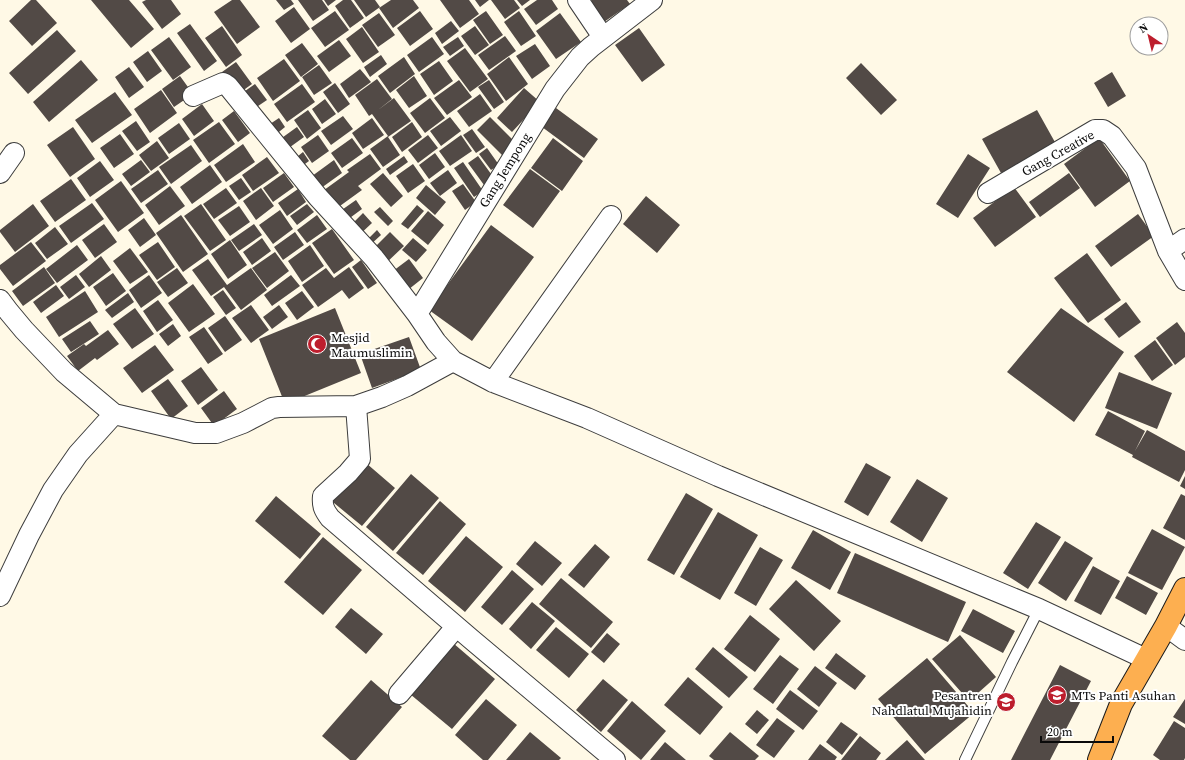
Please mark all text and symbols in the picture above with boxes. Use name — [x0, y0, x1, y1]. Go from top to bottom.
north arrow — [1129, 16, 1169, 56]
text: N — [1136, 20, 1151, 37]
street label: Gang Creative — [1019, 126, 1098, 180]
street label: Gang Jempong — [475, 129, 535, 211]
place label: Mesjid Maumuslimin — [331, 329, 413, 361]
mosque icon: Mesjid Maumuslimin — [306, 333, 328, 355]
school or university icon: MTs Panti Asuhan — [1046, 684, 1068, 706]
place label: Pesantren Nahdlatul Mujahidin — [872, 687, 992, 719]
place label: MTs Panti Asuhan — [1071, 687, 1176, 704]
school or university icon: Pesantren Nahdlatul Mujahidin — [995, 691, 1017, 713]
scale bar — [1041, 718, 1113, 744]
text: 20 m — [1047, 724, 1073, 740]

